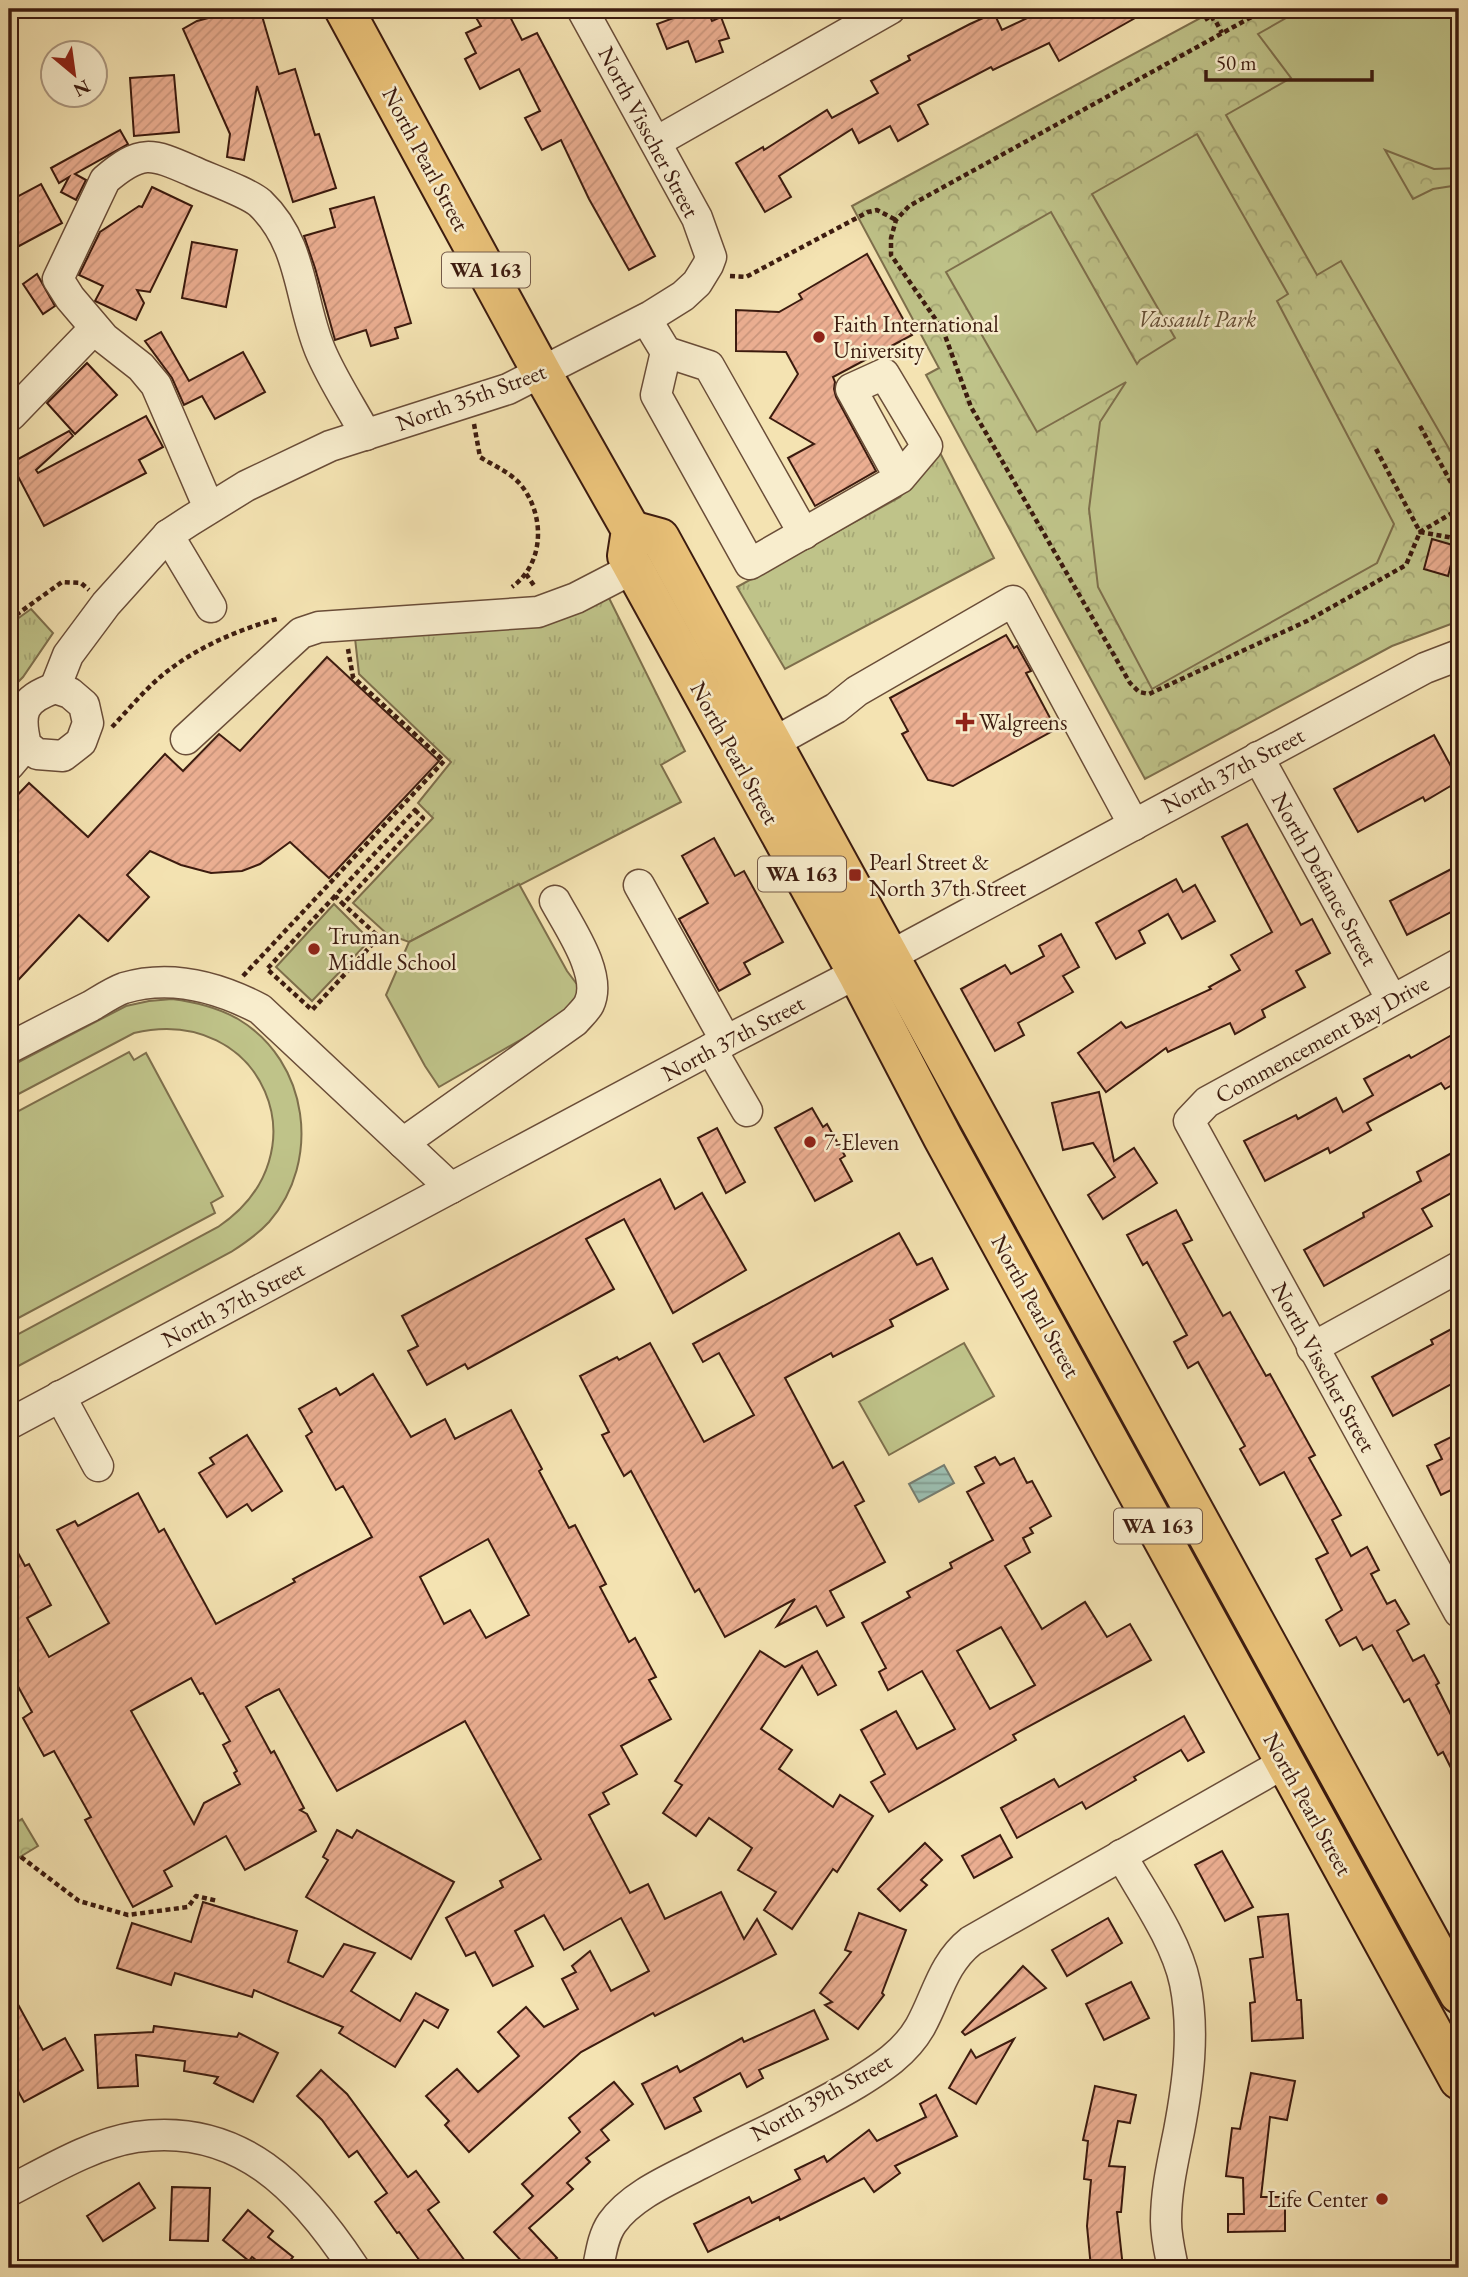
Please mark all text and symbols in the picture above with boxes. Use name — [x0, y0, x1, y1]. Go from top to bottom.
north arrow — [38, 38, 108, 108]
scale bar — [1206, 38, 1372, 82]
street label: North Visscher Street — [591, 41, 707, 223]
text: 50 m — [1216, 49, 1257, 76]
text: N — [69, 74, 95, 103]
street label: North Pearl Street — [375, 82, 477, 237]
road number: WA 163 — [442, 252, 530, 288]
park label: Vassault Park — [1138, 304, 1257, 334]
place label: Faith International University — [833, 309, 999, 365]
marker: Faith International University — [811, 329, 827, 345]
street label: North 35th Street — [392, 356, 551, 438]
street label: North Pearl Street — [683, 676, 787, 830]
place label: Walgreens — [979, 707, 1067, 737]
marker: Walgreens — [957, 714, 973, 730]
street label: North 37th Street — [1157, 719, 1310, 820]
street label: North Defiance Street — [1265, 787, 1385, 972]
place label: Pearl Street & North 37th Street — [869, 847, 1027, 903]
road number: WA 163 — [758, 856, 846, 892]
marker: Pearl Street & North 37th Street — [847, 867, 863, 883]
place label: Truman Middle School — [328, 921, 457, 977]
marker: Truman Middle School — [306, 941, 322, 957]
street label: Commencement Bay Drive — [1210, 968, 1434, 1110]
street label: North 37th Street — [657, 987, 810, 1088]
place label: 7-Eleven — [824, 1127, 899, 1157]
marker: 7-Eleven — [802, 1134, 818, 1150]
street label: North Pearl Street — [984, 1229, 1088, 1383]
street label: North 37th Street — [157, 1253, 310, 1354]
street label: North Visscher Street — [1265, 1277, 1383, 1458]
road number: WA 163 — [1114, 1508, 1202, 1544]
street label: North Pearl Street — [1256, 1727, 1360, 1881]
street label: North 39th Street — [745, 2045, 898, 2148]
place label: Life Center — [1267, 2184, 1368, 2214]
marker: Life Center — [1374, 2191, 1390, 2207]

